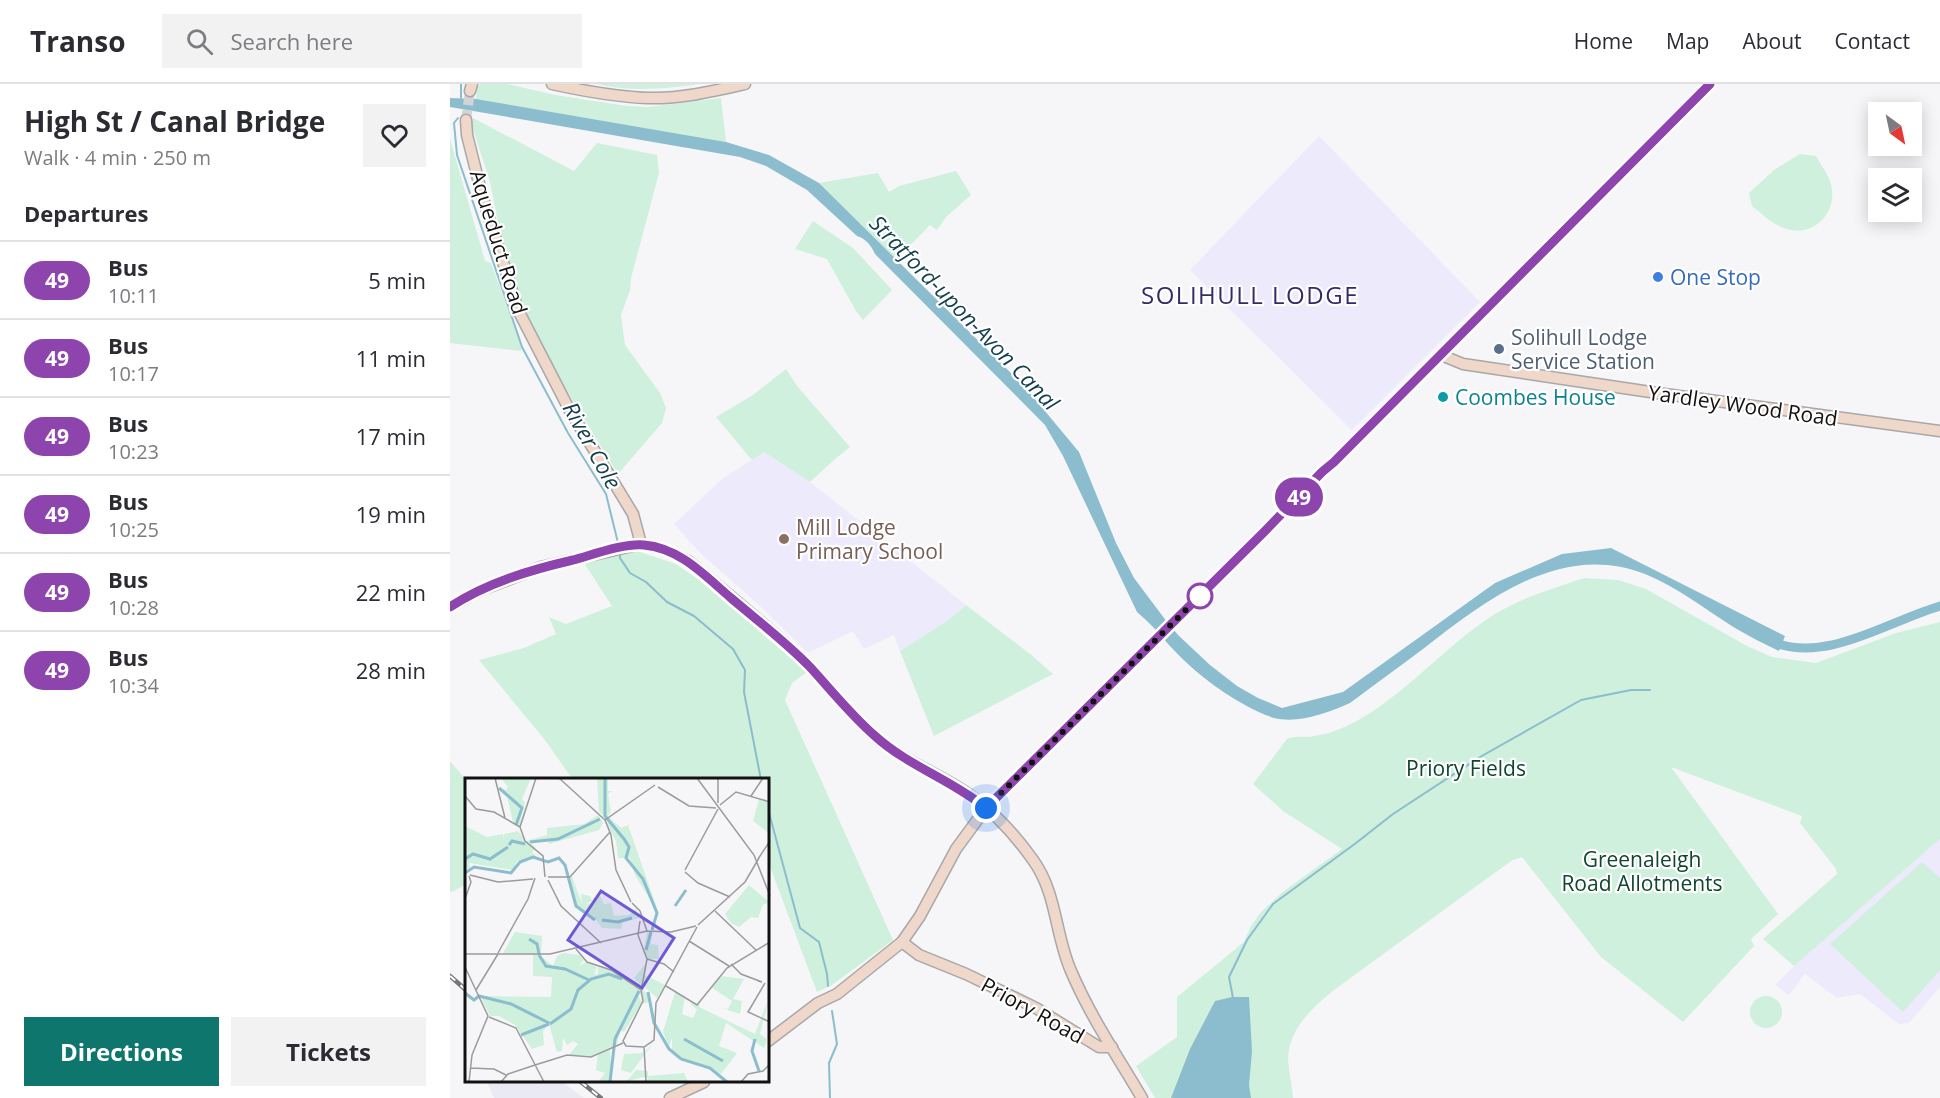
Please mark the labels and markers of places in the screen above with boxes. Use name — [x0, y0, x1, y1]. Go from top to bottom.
place label: One Stop — [1670, 263, 1761, 291]
marker: One Stop — [1651, 270, 1665, 284]
place label: Solihull Lodge Service Station — [1511, 323, 1655, 375]
marker: Solihull Lodge Service Station — [1492, 342, 1506, 356]
place label: Coombes House — [1455, 383, 1616, 411]
marker: Coombes House — [1436, 390, 1450, 404]
place label: Mill Lodge Primary School — [796, 513, 943, 565]
marker: Mill Lodge Primary School — [777, 532, 791, 546]
unlabelled marker — [1187, 583, 1213, 609]

